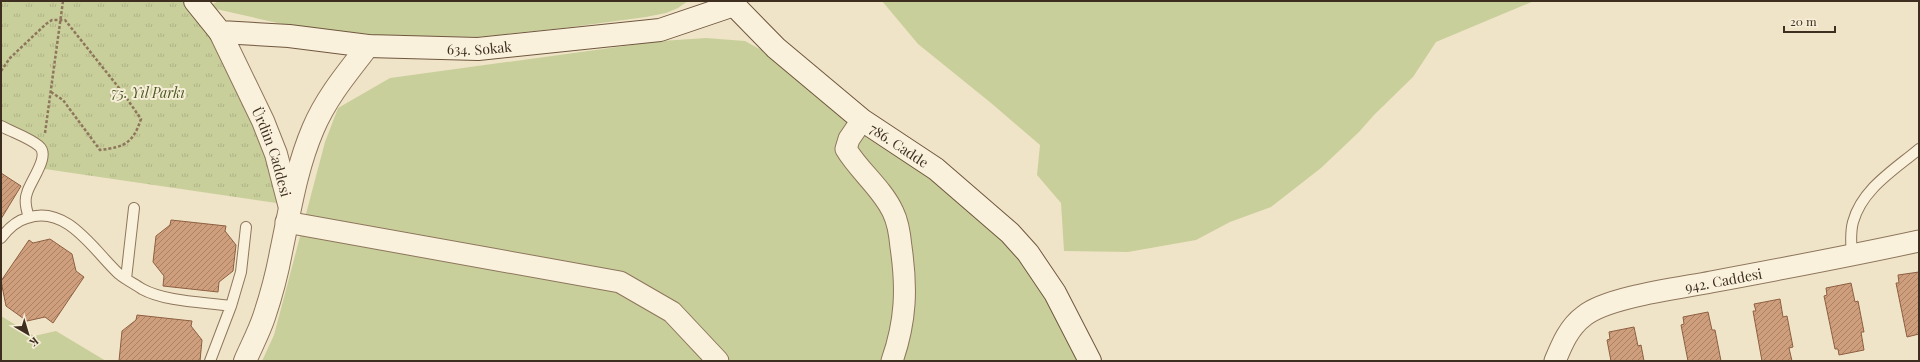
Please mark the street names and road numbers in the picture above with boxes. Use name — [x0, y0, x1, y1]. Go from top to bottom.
street label: 634. Sokak — [447, 36, 513, 59]
street label: Ürdün Caddesi — [248, 104, 296, 199]
street label: 786. Cadde — [866, 118, 933, 171]
street label: 942. Caddesi — [1683, 263, 1763, 296]

